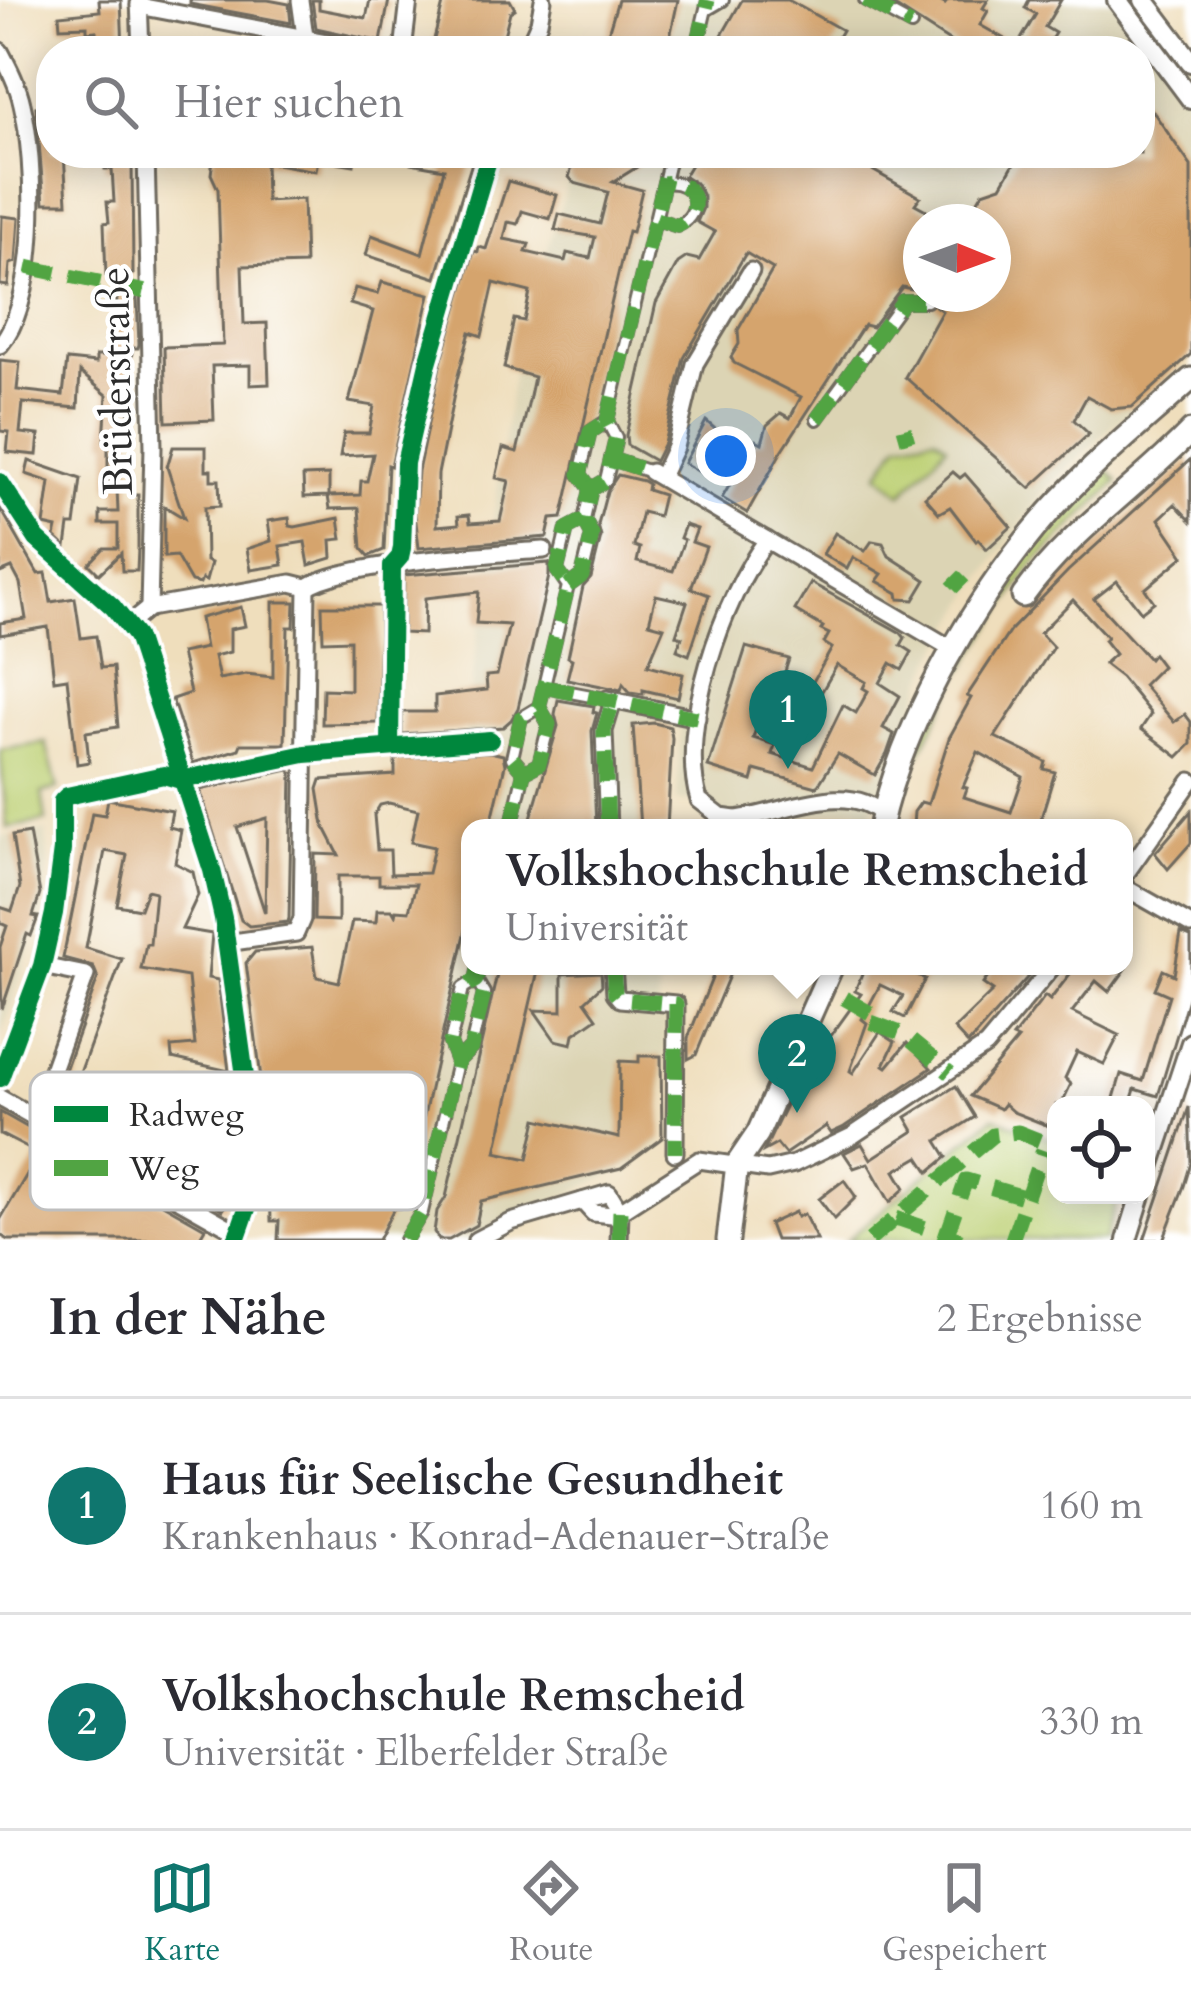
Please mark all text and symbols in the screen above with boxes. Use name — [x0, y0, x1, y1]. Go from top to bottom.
search box — [36, 36, 1155, 168]
icon: search — [78, 69, 144, 135]
text: Hier suchen — [174, 72, 404, 133]
north arrow — [903, 204, 1011, 312]
street label: Brüderstraße — [86, 266, 147, 496]
your location — [696, 426, 756, 486]
pin: 1 — [749, 670, 827, 769]
popup — [461, 819, 1133, 975]
text: Volkshochschule Remscheid — [506, 840, 1088, 901]
text: Universität — [506, 901, 688, 954]
pin: 2 — [758, 1014, 836, 1113]
legend — [30, 1072, 426, 1210]
text: Radweg — [129, 1093, 244, 1138]
map controls — [1047, 1096, 1155, 1204]
button: locate — [1047, 1096, 1155, 1204]
text: Weg — [128, 1147, 199, 1192]
text: In der Nähe — [48, 1283, 327, 1353]
text: 2 Ergebnisse — [937, 1292, 1143, 1345]
text: Haus für Seelische Gesundheit — [162, 1449, 783, 1510]
text: 1 — [77, 1479, 97, 1532]
text: 160 m — [1040, 1479, 1143, 1532]
text: Krankenhaus · Konrad-Adenauer-Straße — [162, 1510, 830, 1563]
text: Volkshochschule Remscheid — [162, 1665, 745, 1726]
text: 2 — [77, 1695, 97, 1748]
text: 330 m — [1040, 1695, 1143, 1748]
text: Universität · Elberfelder Straße — [162, 1726, 669, 1779]
tab: Karte — [144, 1855, 221, 1972]
tab: Route — [509, 1855, 593, 1972]
tab: Gespeichert — [882, 1855, 1047, 1972]

